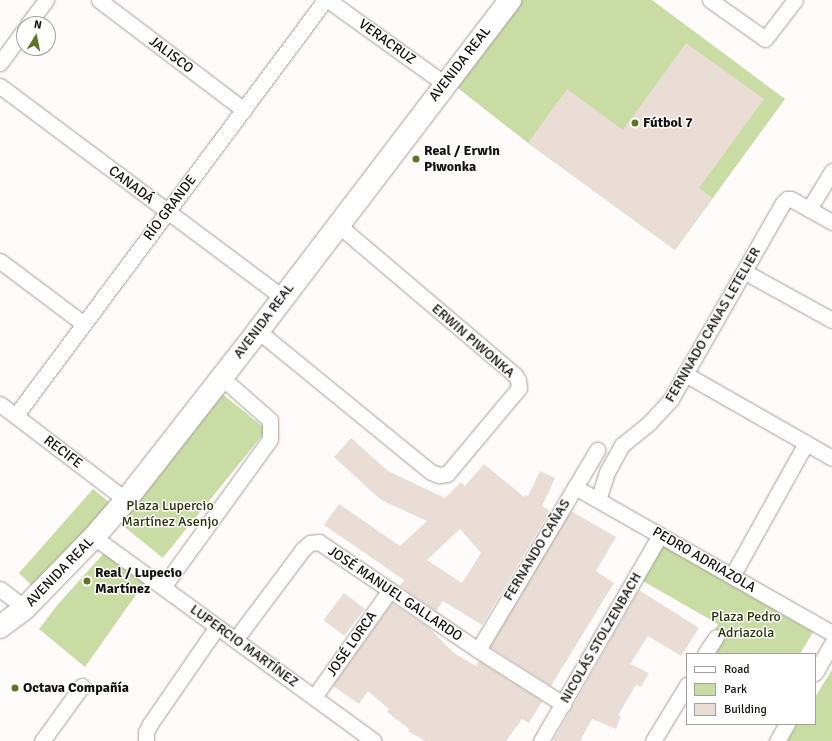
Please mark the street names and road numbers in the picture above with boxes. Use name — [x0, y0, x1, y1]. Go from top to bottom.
street label: VERACRUZ — [355, 16, 419, 68]
street label: AVENIDA REAL — [426, 23, 494, 105]
street label: JALISCO — [146, 33, 196, 77]
street label: CANADÁ — [105, 162, 157, 208]
street label: RÍO GRANDE — [140, 172, 200, 244]
street label: FERNNADO CANAS LETELIER — [662, 245, 764, 405]
street label: AVENIDA REAL — [230, 280, 298, 362]
street label: ERWIN PIWONKA — [428, 300, 518, 382]
street label: RECIFE — [40, 432, 86, 472]
street label: FERNANDO CAÑAS — [500, 496, 574, 604]
street label: PEDRO ADRIAZOLA — [649, 524, 759, 596]
street label: AVENIDA REAL — [23, 534, 97, 610]
street label: JOSÉ MANUEL GALLARDO — [325, 543, 465, 645]
street label: NICOLÁS STOLZENBACH — [557, 570, 645, 706]
street label: LUPERCIO MARTÍNEZ — [187, 601, 301, 691]
street label: JOSÉ LORCA — [323, 608, 381, 680]

